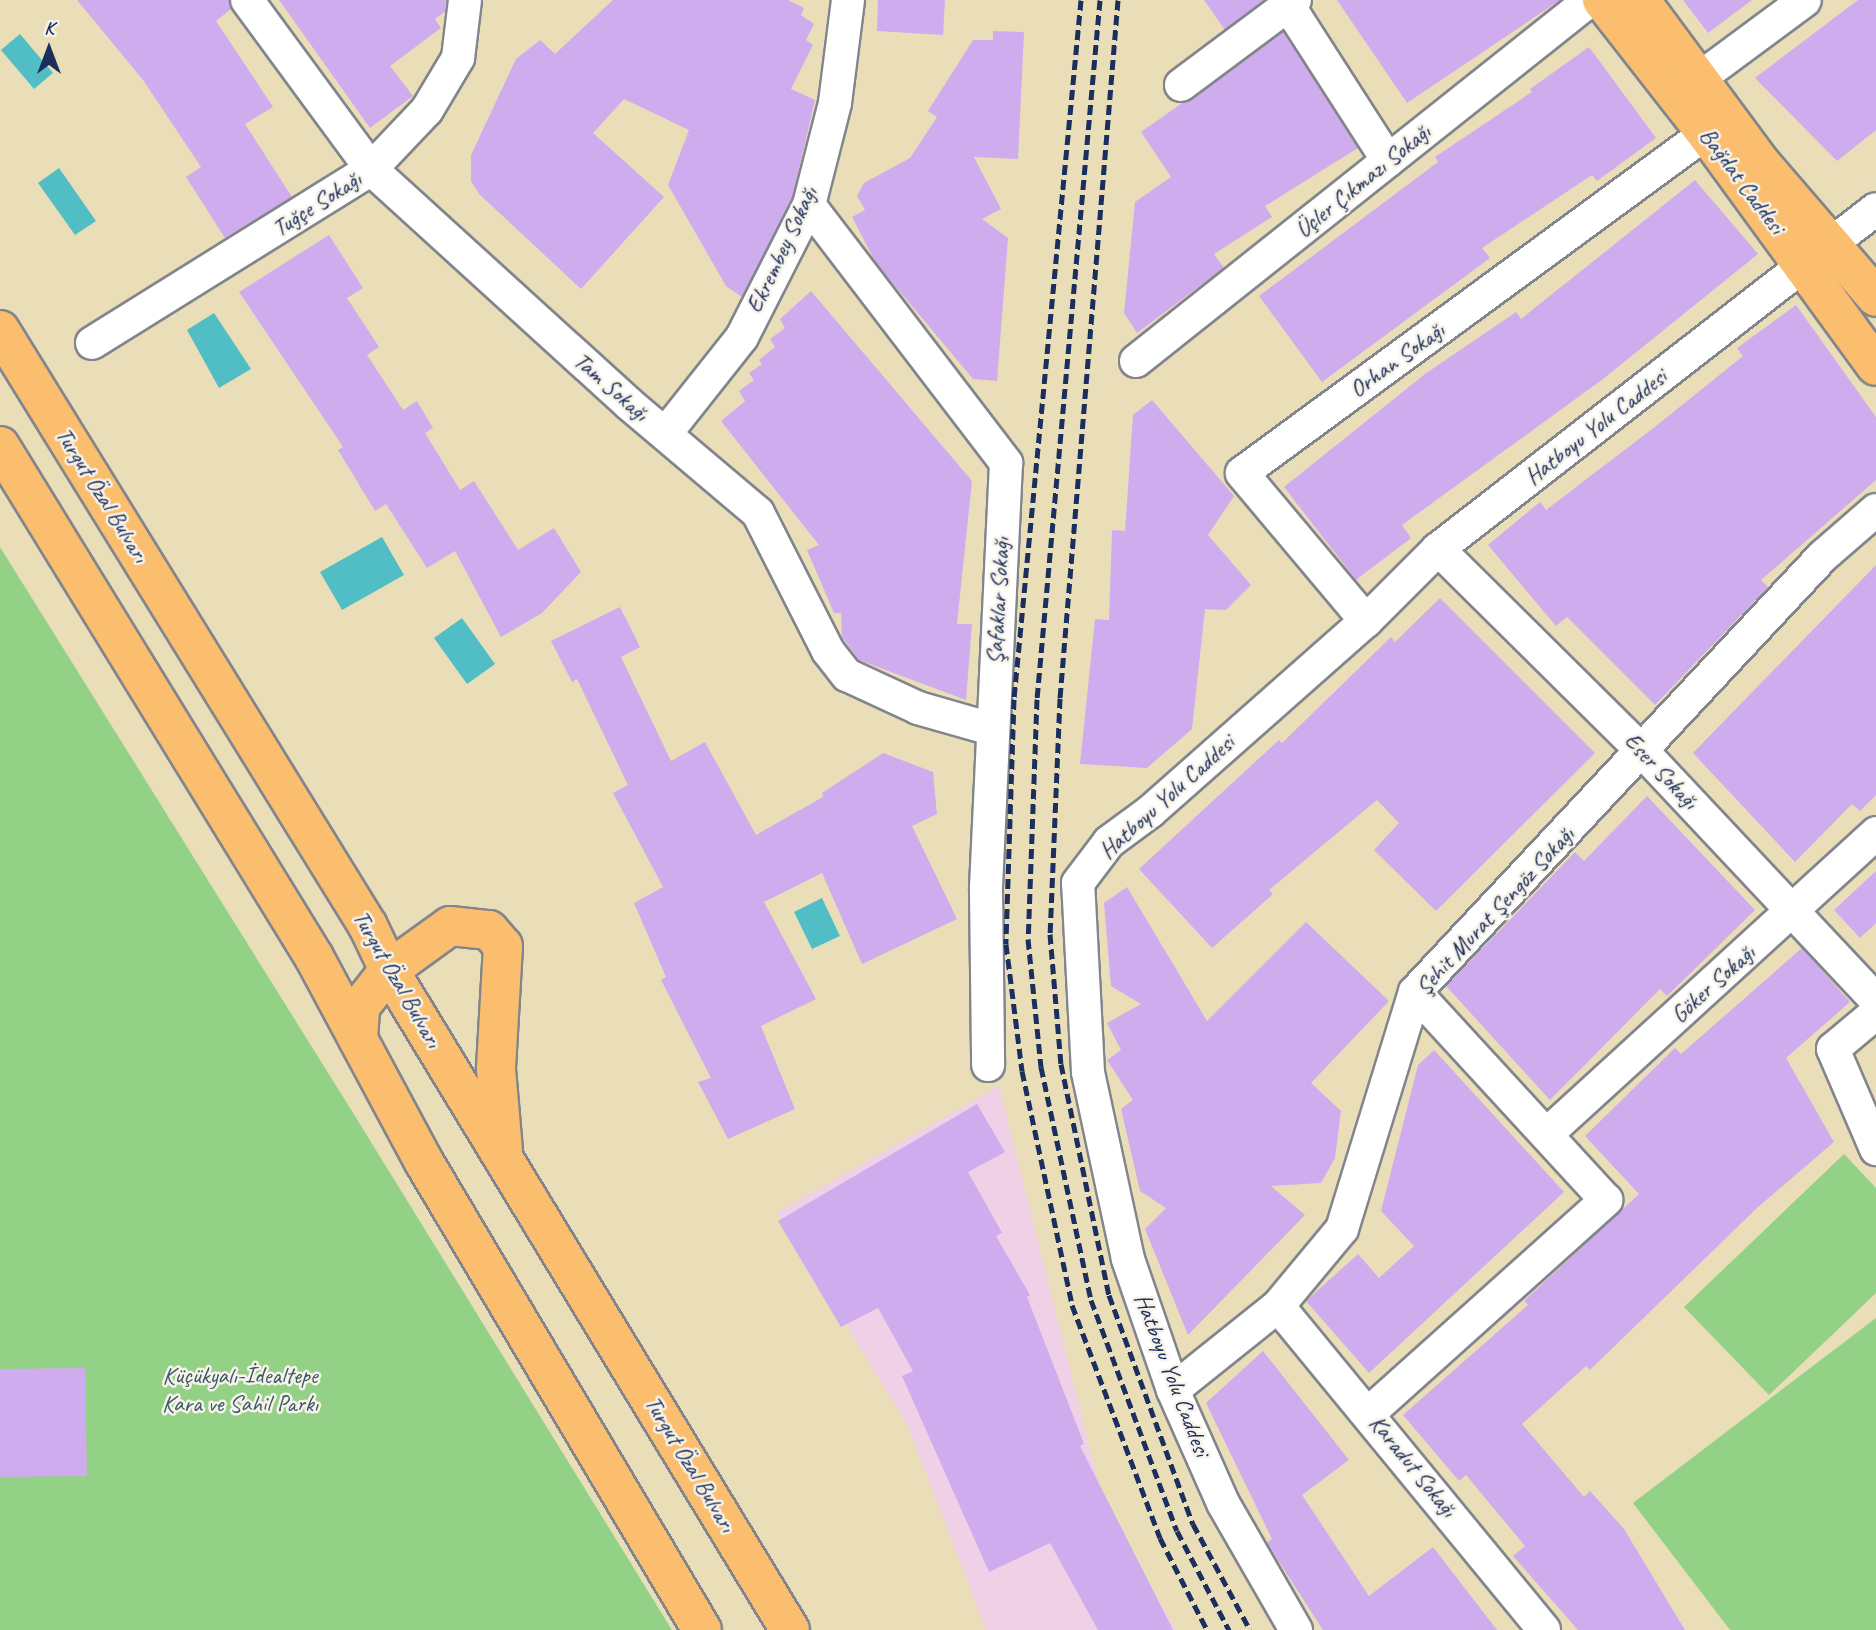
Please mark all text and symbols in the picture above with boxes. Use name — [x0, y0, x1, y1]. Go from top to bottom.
north arrow — [14, 14, 84, 84]
text: K — [44, 16, 54, 40]
street label: Üçler Çıkmazı Sokağı — [1290, 118, 1436, 244]
street label: Bağdat Caddesi — [1692, 122, 1792, 240]
street label: Tuğçe Sokağı — [267, 165, 367, 243]
street label: Ekrembey Sokağı — [740, 183, 824, 317]
street label: Orhan Sokağı — [1344, 316, 1450, 404]
street label: Tam Sokağı — [568, 347, 654, 427]
street label: Hatboyu Yolu Caddesi — [1519, 362, 1673, 492]
street label: Turgut Özal Bulvarı — [49, 422, 155, 568]
street label: Şafaklar Sokağı — [980, 537, 1016, 665]
street label: Eser Sokağı — [1618, 727, 1704, 815]
street label: Hatboyu Yolu Caddesi — [1093, 729, 1241, 865]
street label: Şehit Murat Şengöz Sokağı — [1410, 821, 1580, 1001]
street label: Turgut Özal Bulvarı — [346, 905, 448, 1053]
street label: Göker Sokağı — [1665, 939, 1761, 1029]
street label: Hatboyu Yolu Caddesi — [1128, 1289, 1216, 1461]
park label: Küçükyalı-İdealtepe Kara ve Sahil Parkı — [161, 1362, 319, 1418]
street label: Turgut Özal Bulvarı — [638, 1391, 742, 1537]
street label: Karadut Sokağı — [1363, 1409, 1463, 1523]

